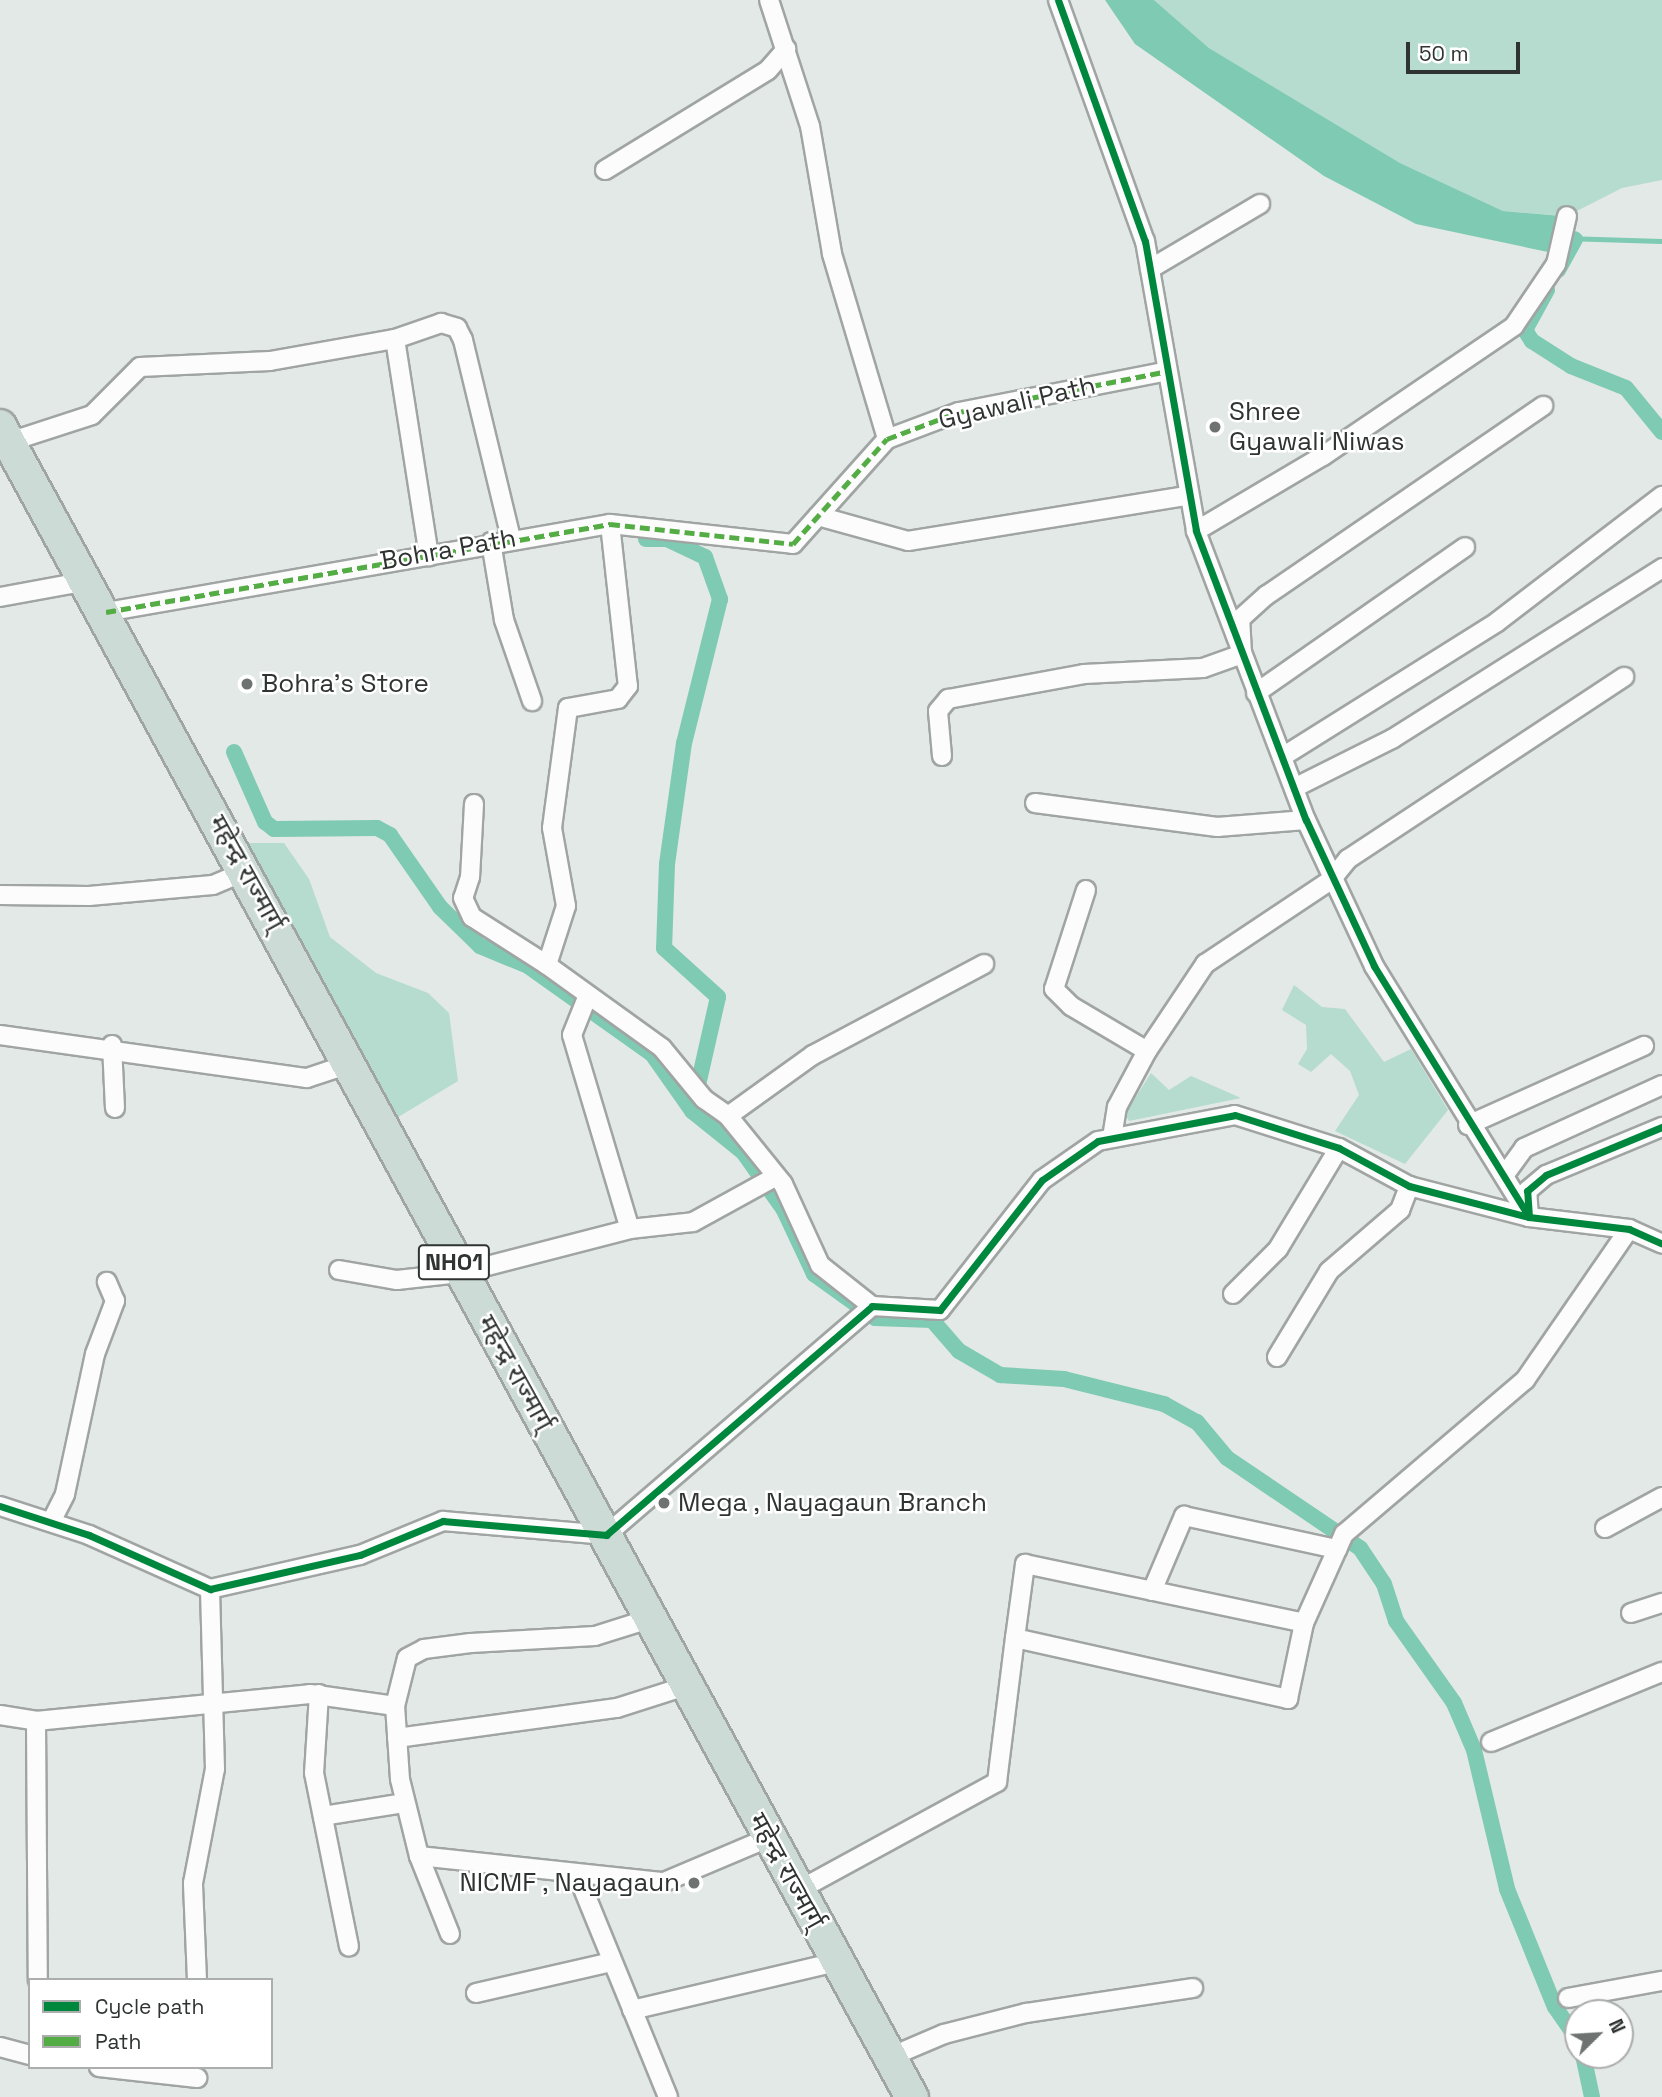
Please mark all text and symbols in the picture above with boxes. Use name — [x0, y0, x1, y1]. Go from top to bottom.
scale bar — [1410, 28, 1524, 72]
text: 50 m — [1419, 40, 1469, 67]
street label: Gyawali Path — [935, 370, 1099, 436]
place label: Shree Gyawali Niwas — [1229, 396, 1405, 458]
marker: Shree Gyawali Niwas — [1207, 419, 1223, 435]
street label: Bohra Path — [378, 523, 518, 577]
place label: Bohra's Store — [261, 668, 429, 700]
marker: Bohra's Store — [239, 676, 255, 692]
street label: महेन्द्र राज्मार्ग् — [202, 810, 290, 936]
road number: NH01 — [417, 1242, 491, 1282]
street label: महेन्द्र राज्मार्ग् — [471, 1310, 559, 1436]
place label: Mega , Nayagaun Branch — [678, 1487, 989, 1519]
marker: Mega , Nayagaun Branch — [656, 1495, 672, 1511]
street label: महेन्द्र राज्मार्ग् — [742, 1808, 830, 1934]
place label: NICMF , Nayagaun — [458, 1867, 680, 1899]
marker: NICMF , Nayagaun — [686, 1875, 702, 1891]
legend — [28, 1978, 273, 2069]
text: Cycle path — [95, 1993, 204, 2020]
north arrow — [1564, 1999, 1634, 2069]
text: N — [1603, 2015, 1631, 2037]
text: Path — [95, 2028, 141, 2055]

